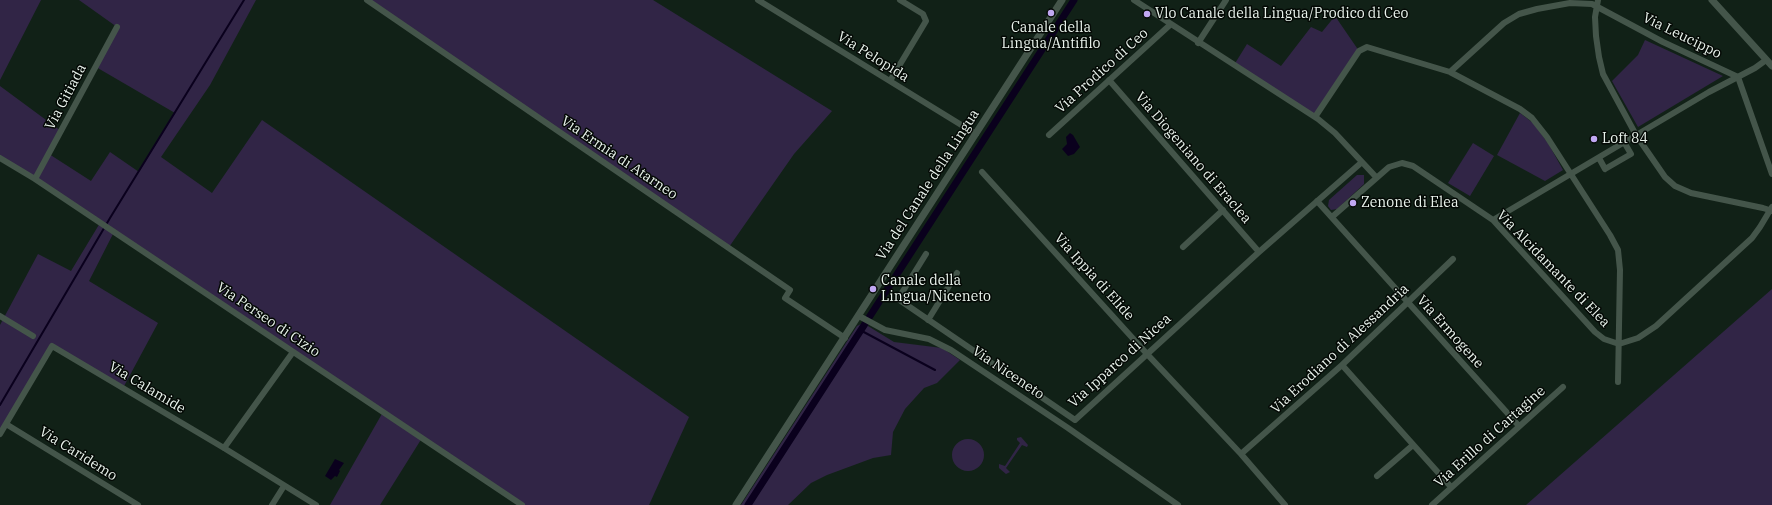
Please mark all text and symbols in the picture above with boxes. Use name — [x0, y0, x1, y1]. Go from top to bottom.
place label: Vlo Canale della Lingua/Prodico di Ceo — [1155, 6, 1408, 22]
marker: Canale della Lingua/Antifilo — [1046, 8, 1056, 18]
marker: Vlo Canale della Lingua/Prodico di Ceo — [1142, 9, 1152, 19]
street label: Via Leucippo — [1640, 10, 1724, 62]
place label: Canale della Lingua/Antifilo — [1002, 20, 1100, 52]
street label: Via Prodico di Ceo — [1052, 25, 1152, 117]
street label: Via Pelopida — [834, 28, 912, 86]
street label: Via Gitiada — [42, 61, 90, 133]
street label: Via Diogeniano di Eraclea — [1131, 89, 1255, 227]
street label: Via del Canale della Lingua — [873, 106, 983, 264]
street label: Via Ermia di Atarneo — [558, 113, 680, 203]
place label: Loft 84 — [1602, 131, 1648, 147]
marker: Loft 84 — [1589, 134, 1599, 144]
place label: Zenone di Elea — [1361, 195, 1459, 211]
marker: Zenone di Elea — [1348, 198, 1358, 208]
street label: Via Alcidamante di Elea — [1493, 207, 1613, 331]
street label: Via Ippia di Elide — [1050, 230, 1138, 324]
place label: Canale della Lingua/Niceneto — [881, 273, 991, 306]
street label: Via Perseo di Cizio — [213, 279, 323, 361]
street label: Via Erodiano di Alessandria — [1268, 281, 1412, 417]
marker: Canale della Lingua/Niceneto — [868, 284, 878, 294]
street label: Via Ermogene — [1413, 292, 1487, 372]
street label: Via Ipparco di Nicea — [1065, 310, 1175, 412]
street label: Via Niceneto — [969, 343, 1047, 403]
street label: Via Calamide — [106, 359, 188, 417]
street label: Via Erillo di Cartagine — [1431, 383, 1549, 491]
street label: Via Caridemo — [36, 423, 120, 485]

